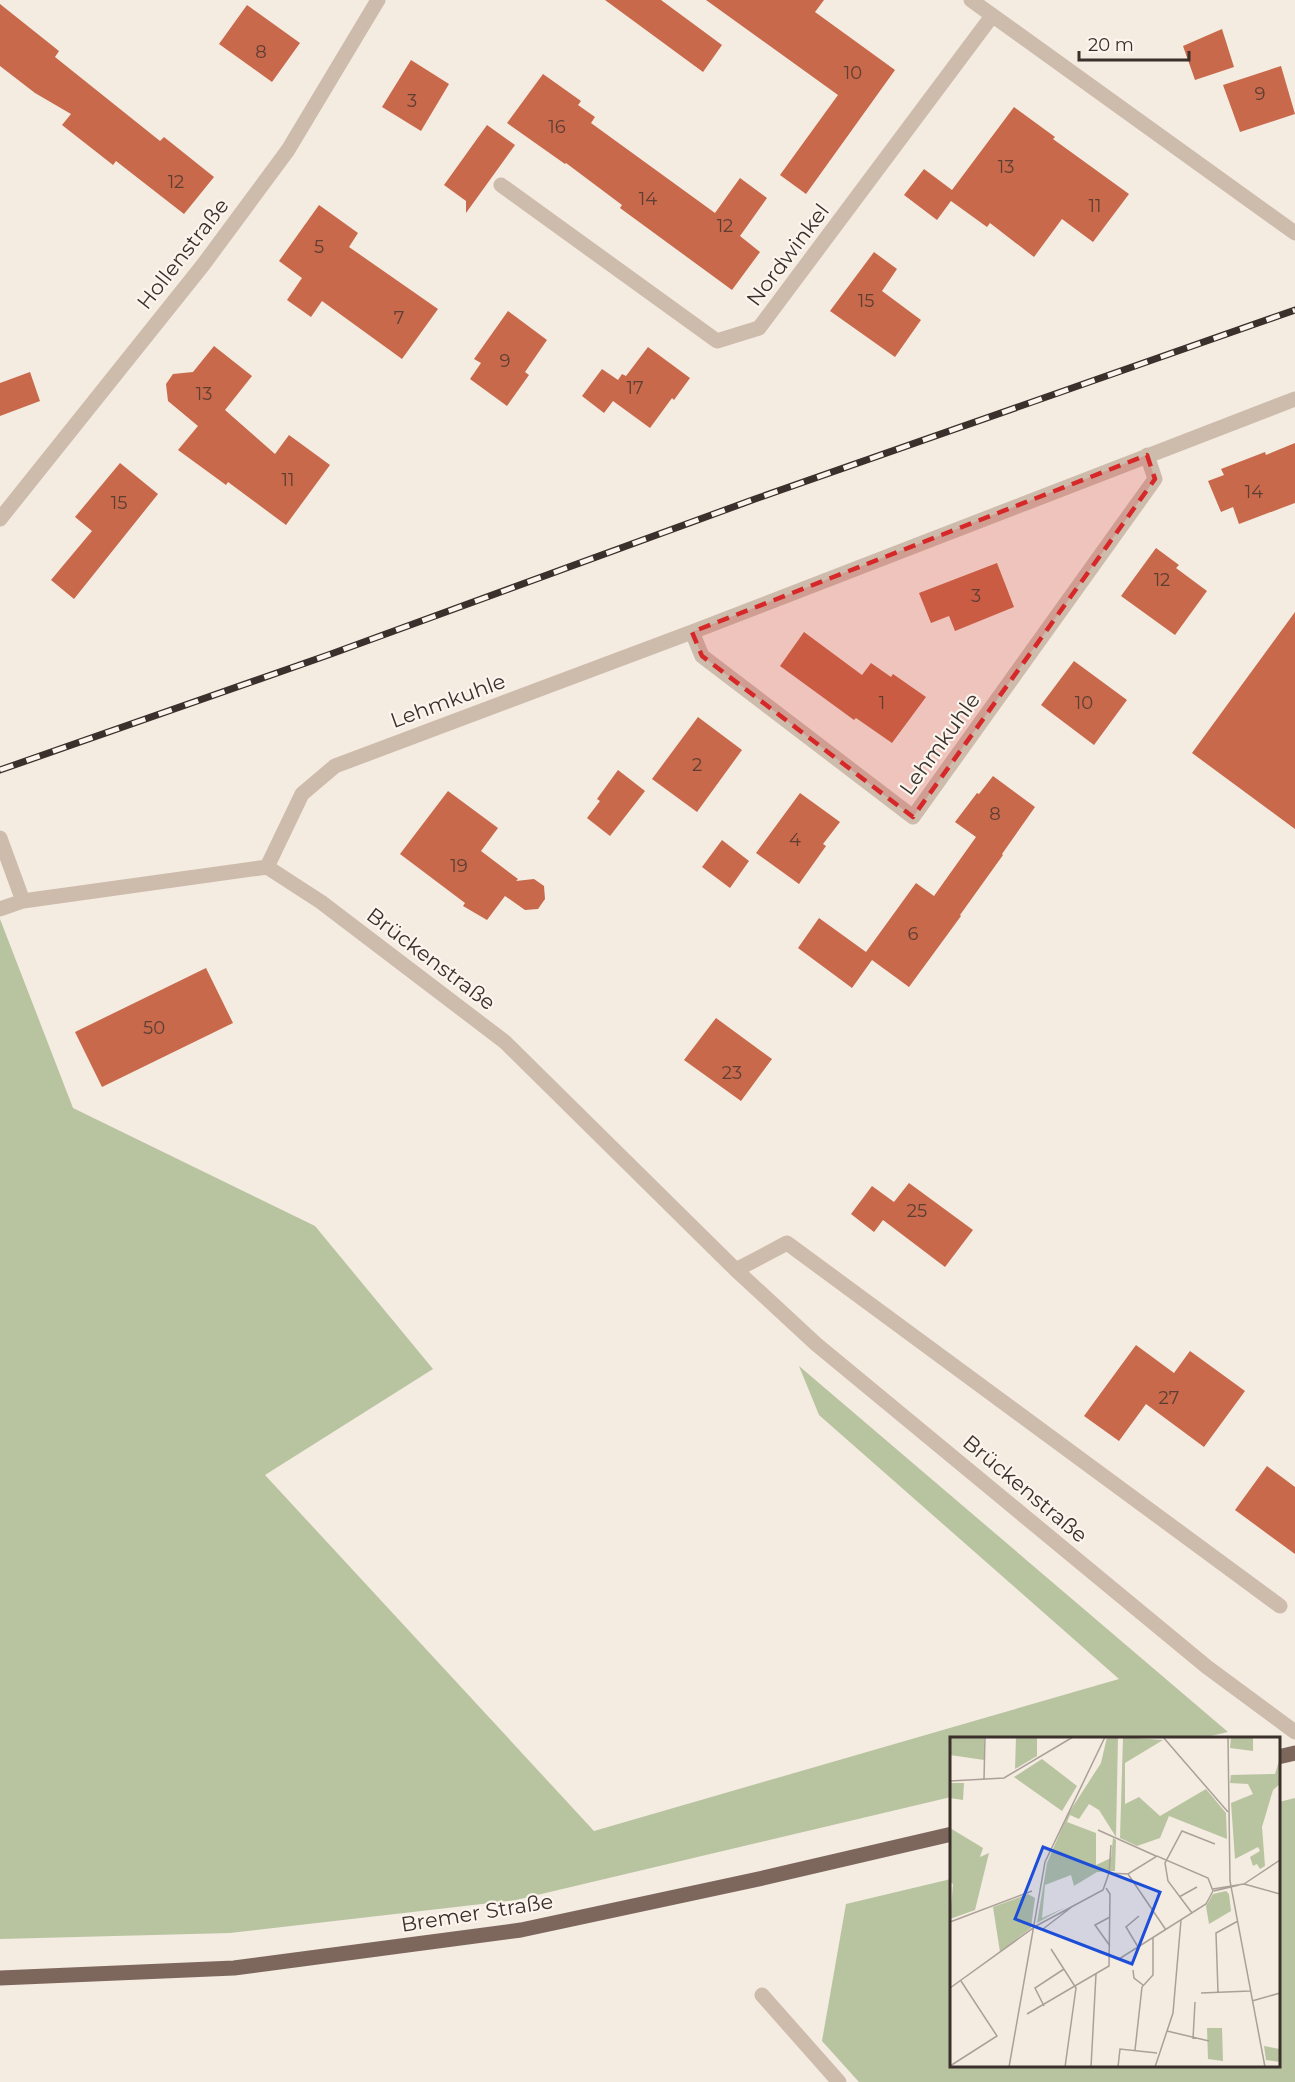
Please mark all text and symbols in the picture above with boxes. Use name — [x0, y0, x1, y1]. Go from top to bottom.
scale bar — [1079, 24, 1188, 62]
text: 20 m — [1088, 34, 1134, 56]
house number: 8 — [255, 41, 267, 63]
house number: 10 — [844, 62, 862, 84]
house number: 9 — [1255, 83, 1266, 105]
house number: 3 — [407, 90, 417, 112]
house number: 16 — [548, 116, 566, 138]
house number: 13 — [998, 156, 1014, 178]
house number: 12 — [168, 171, 184, 193]
house number: 14 — [639, 188, 657, 210]
street label: Hollenstraße — [132, 193, 234, 314]
house number: 11 — [1089, 195, 1102, 217]
street label: Nordwinkel — [741, 199, 834, 311]
house number: 12 — [717, 215, 733, 237]
house number: 5 — [314, 236, 324, 258]
house number: 15 — [858, 290, 874, 312]
house number: 7 — [394, 307, 404, 329]
house number: 9 — [500, 350, 511, 372]
house number: 17 — [626, 377, 644, 399]
house number: 13 — [196, 383, 212, 405]
house number: 11 — [282, 469, 295, 491]
house number: 14 — [1245, 481, 1263, 503]
house number: 15 — [111, 492, 127, 514]
house number: 12 — [1154, 569, 1170, 591]
house number: 3 — [971, 585, 981, 607]
street label: Lehmkuhle — [387, 668, 509, 733]
street label: Lehmkuhle — [894, 688, 985, 800]
house number: 1 — [879, 692, 885, 714]
house number: 10 — [1075, 692, 1093, 714]
house number: 2 — [692, 754, 702, 776]
house number: 8 — [989, 803, 1001, 825]
house number: 4 — [789, 829, 801, 851]
house number: 19 — [450, 855, 468, 877]
street label: Brückenstraße — [362, 902, 501, 1015]
house number: 6 — [908, 923, 919, 945]
house number: 50 — [143, 1017, 165, 1039]
house number: 23 — [722, 1062, 742, 1084]
house number: 25 — [907, 1200, 927, 1222]
house number: 27 — [1159, 1387, 1179, 1409]
street label: Brückenstraße — [958, 1429, 1093, 1548]
inset map — [950, 1737, 1280, 2067]
street label: Bremer Straße — [399, 1888, 555, 1937]

